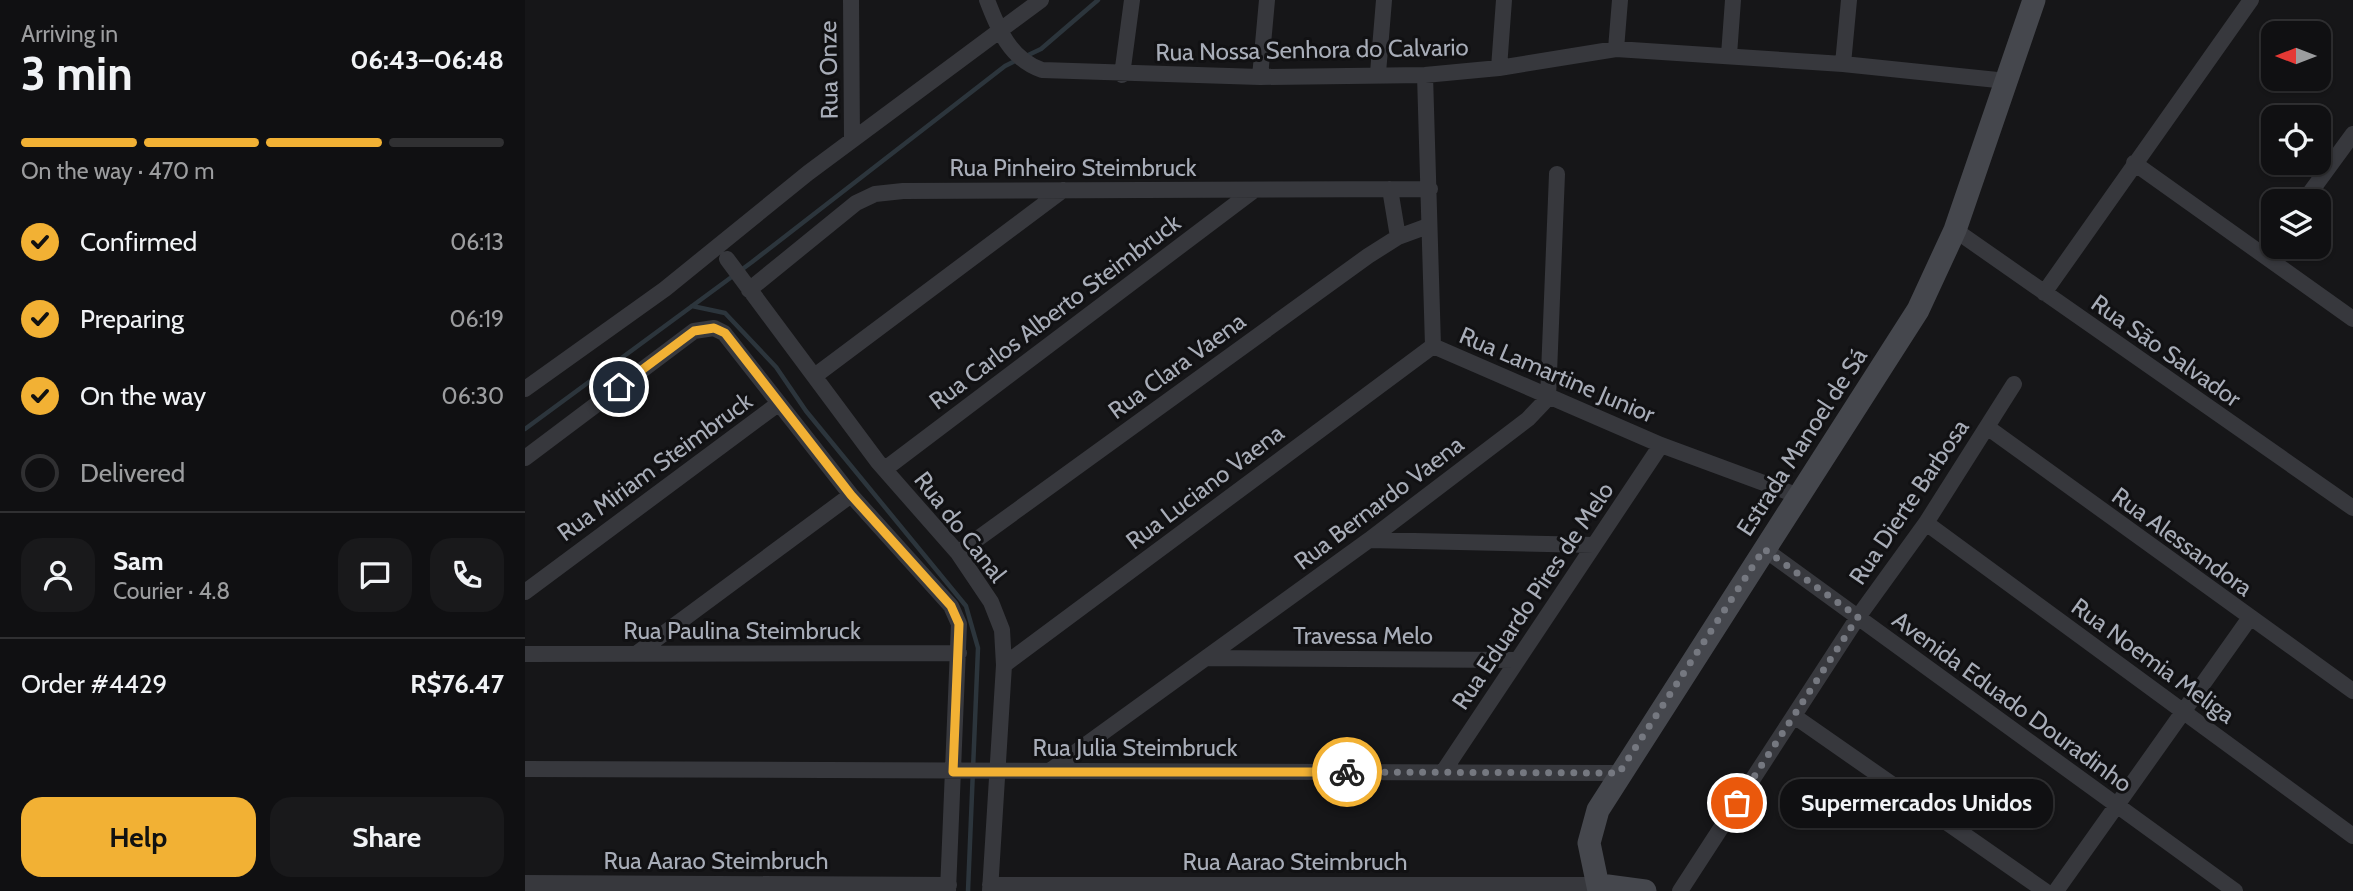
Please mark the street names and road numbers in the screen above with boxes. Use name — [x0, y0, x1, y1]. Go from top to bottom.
street label: Rua Onze — [813, 20, 844, 120]
street label: Rua Nossa Senhora do Calvario — [1155, 32, 1469, 67]
street label: Rua Pinheiro Steimbruck — [949, 153, 1197, 182]
street label: Rua Carlos Alberto Steimbruck — [923, 208, 1186, 416]
street label: Rua São Salvador — [2086, 288, 2247, 413]
street label: Rua Clara Vaena — [1102, 306, 1251, 425]
street label: Rua Lamartine Junior — [1455, 320, 1660, 429]
street label: Estrada Manoel de Sá — [1730, 342, 1873, 541]
street label: Rua Miriam Steimbruck — [552, 386, 758, 547]
street label: Rua Dierte Barbosa — [1843, 413, 1975, 590]
street label: Rua Luciano Vaena — [1120, 418, 1290, 555]
street label: Rua Bernardo Vaena — [1288, 429, 1469, 576]
street label: Rua do Canal — [908, 466, 1013, 588]
street label: Rua Eduardo Pires de Melo — [1446, 477, 1620, 715]
street label: Rua Alessandora — [2106, 481, 2259, 603]
street label: Rua Noemia Meliga — [2066, 592, 2241, 730]
street label: Avenida Eduado Douradinho — [1887, 605, 2138, 798]
street label: Rua Paulina Steimbruck — [623, 616, 861, 645]
street label: Travessa Melo — [1293, 621, 1433, 650]
street label: Rua Julia Steimbruck — [1033, 733, 1238, 762]
street label: Rua Aarao Steimbruch — [604, 846, 828, 875]
street label: Rua Aarao Steimbruch — [1183, 847, 1407, 876]

